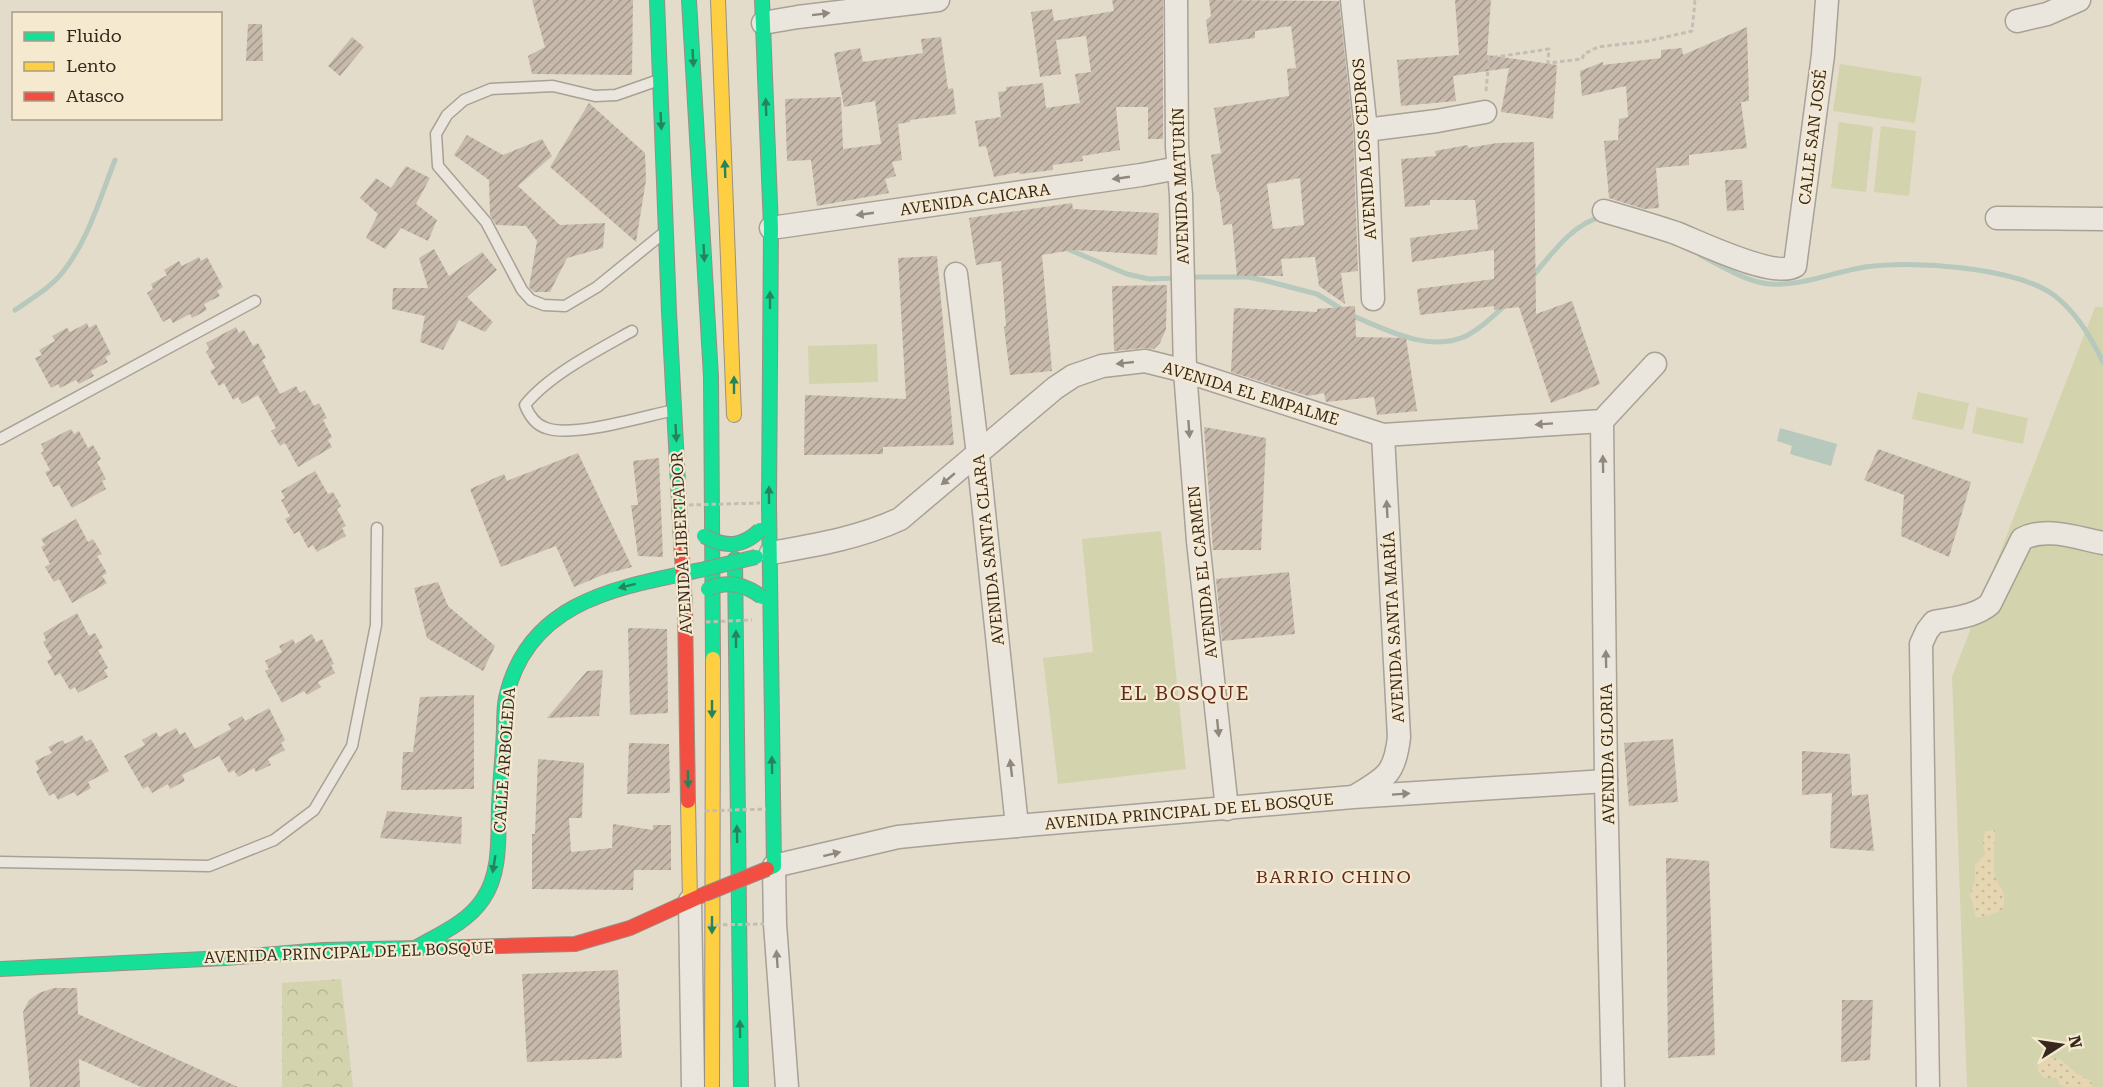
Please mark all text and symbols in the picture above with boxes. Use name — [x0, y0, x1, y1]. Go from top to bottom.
one-way arrow — [811, 10, 830, 19]
legend — [12, 12, 222, 120]
text: Fluido — [66, 25, 122, 46]
one-way arrow — [688, 49, 697, 68]
text: Lento — [66, 55, 116, 76]
street label: AVENIDA LOS CEDROS — [1349, 57, 1380, 240]
street label: CALLE SAN JOSÉ — [1795, 68, 1830, 206]
text: Atasco — [66, 85, 124, 106]
one-way arrow — [762, 97, 771, 116]
street label: AVENIDA MATURÍN — [1168, 107, 1193, 265]
one-way arrow — [657, 112, 666, 131]
one-way arrow — [721, 160, 730, 179]
one-way arrow — [1111, 173, 1130, 182]
street label: AVENIDA CAICARA — [899, 179, 1052, 219]
one-way arrow — [856, 210, 875, 219]
one-way arrow — [699, 244, 708, 263]
one-way arrow — [765, 290, 775, 309]
one-way arrow — [1116, 358, 1135, 368]
street label: AVENIDA EL EMPALME — [1160, 358, 1341, 429]
one-way arrow — [729, 376, 739, 395]
one-way arrow — [1185, 420, 1194, 439]
one-way arrow — [1535, 420, 1554, 429]
one-way arrow — [671, 423, 680, 442]
street label: AVENIDA LIBERTADOR — [667, 451, 696, 635]
street label: AVENIDA SANTA CLARA — [969, 453, 1008, 646]
one-way arrow — [1598, 455, 1608, 474]
one-way arrow — [941, 473, 956, 485]
street label: AVENIDA EL CARMEN — [1184, 484, 1221, 659]
one-way arrow — [764, 485, 774, 504]
one-way arrow — [1382, 499, 1391, 518]
street label: AVENIDA SANTA MARÍA — [1379, 530, 1408, 723]
one-way arrow — [618, 581, 636, 591]
one-way arrow — [731, 629, 741, 648]
one-way arrow — [1601, 650, 1611, 669]
district label: EL BOSQUE — [1120, 681, 1250, 705]
street label: AVENIDA GLORIA — [1597, 683, 1618, 825]
street label: CALLE ARBOLEDA — [490, 686, 519, 833]
one-way arrow — [707, 699, 717, 718]
one-way arrow — [1213, 719, 1223, 738]
one-way arrow — [768, 756, 777, 775]
one-way arrow — [1007, 758, 1016, 777]
one-way arrow — [684, 770, 693, 789]
street label: AVENIDA PRINCIPAL DE EL BOSQUE — [1044, 789, 1334, 834]
one-way arrow — [1391, 790, 1410, 799]
one-way arrow — [732, 824, 742, 843]
one-way arrow — [822, 848, 841, 858]
one-way arrow — [490, 854, 499, 873]
district label: BARRIO CHINO — [1256, 866, 1412, 887]
one-way arrow — [707, 915, 717, 934]
street label: AVENIDA PRINCIPAL DE EL BOSQUE — [204, 938, 494, 967]
one-way arrow — [772, 949, 782, 968]
north arrow — [2031, 1015, 2091, 1075]
one-way arrow — [735, 1019, 745, 1038]
text: N — [2065, 1034, 2086, 1050]

